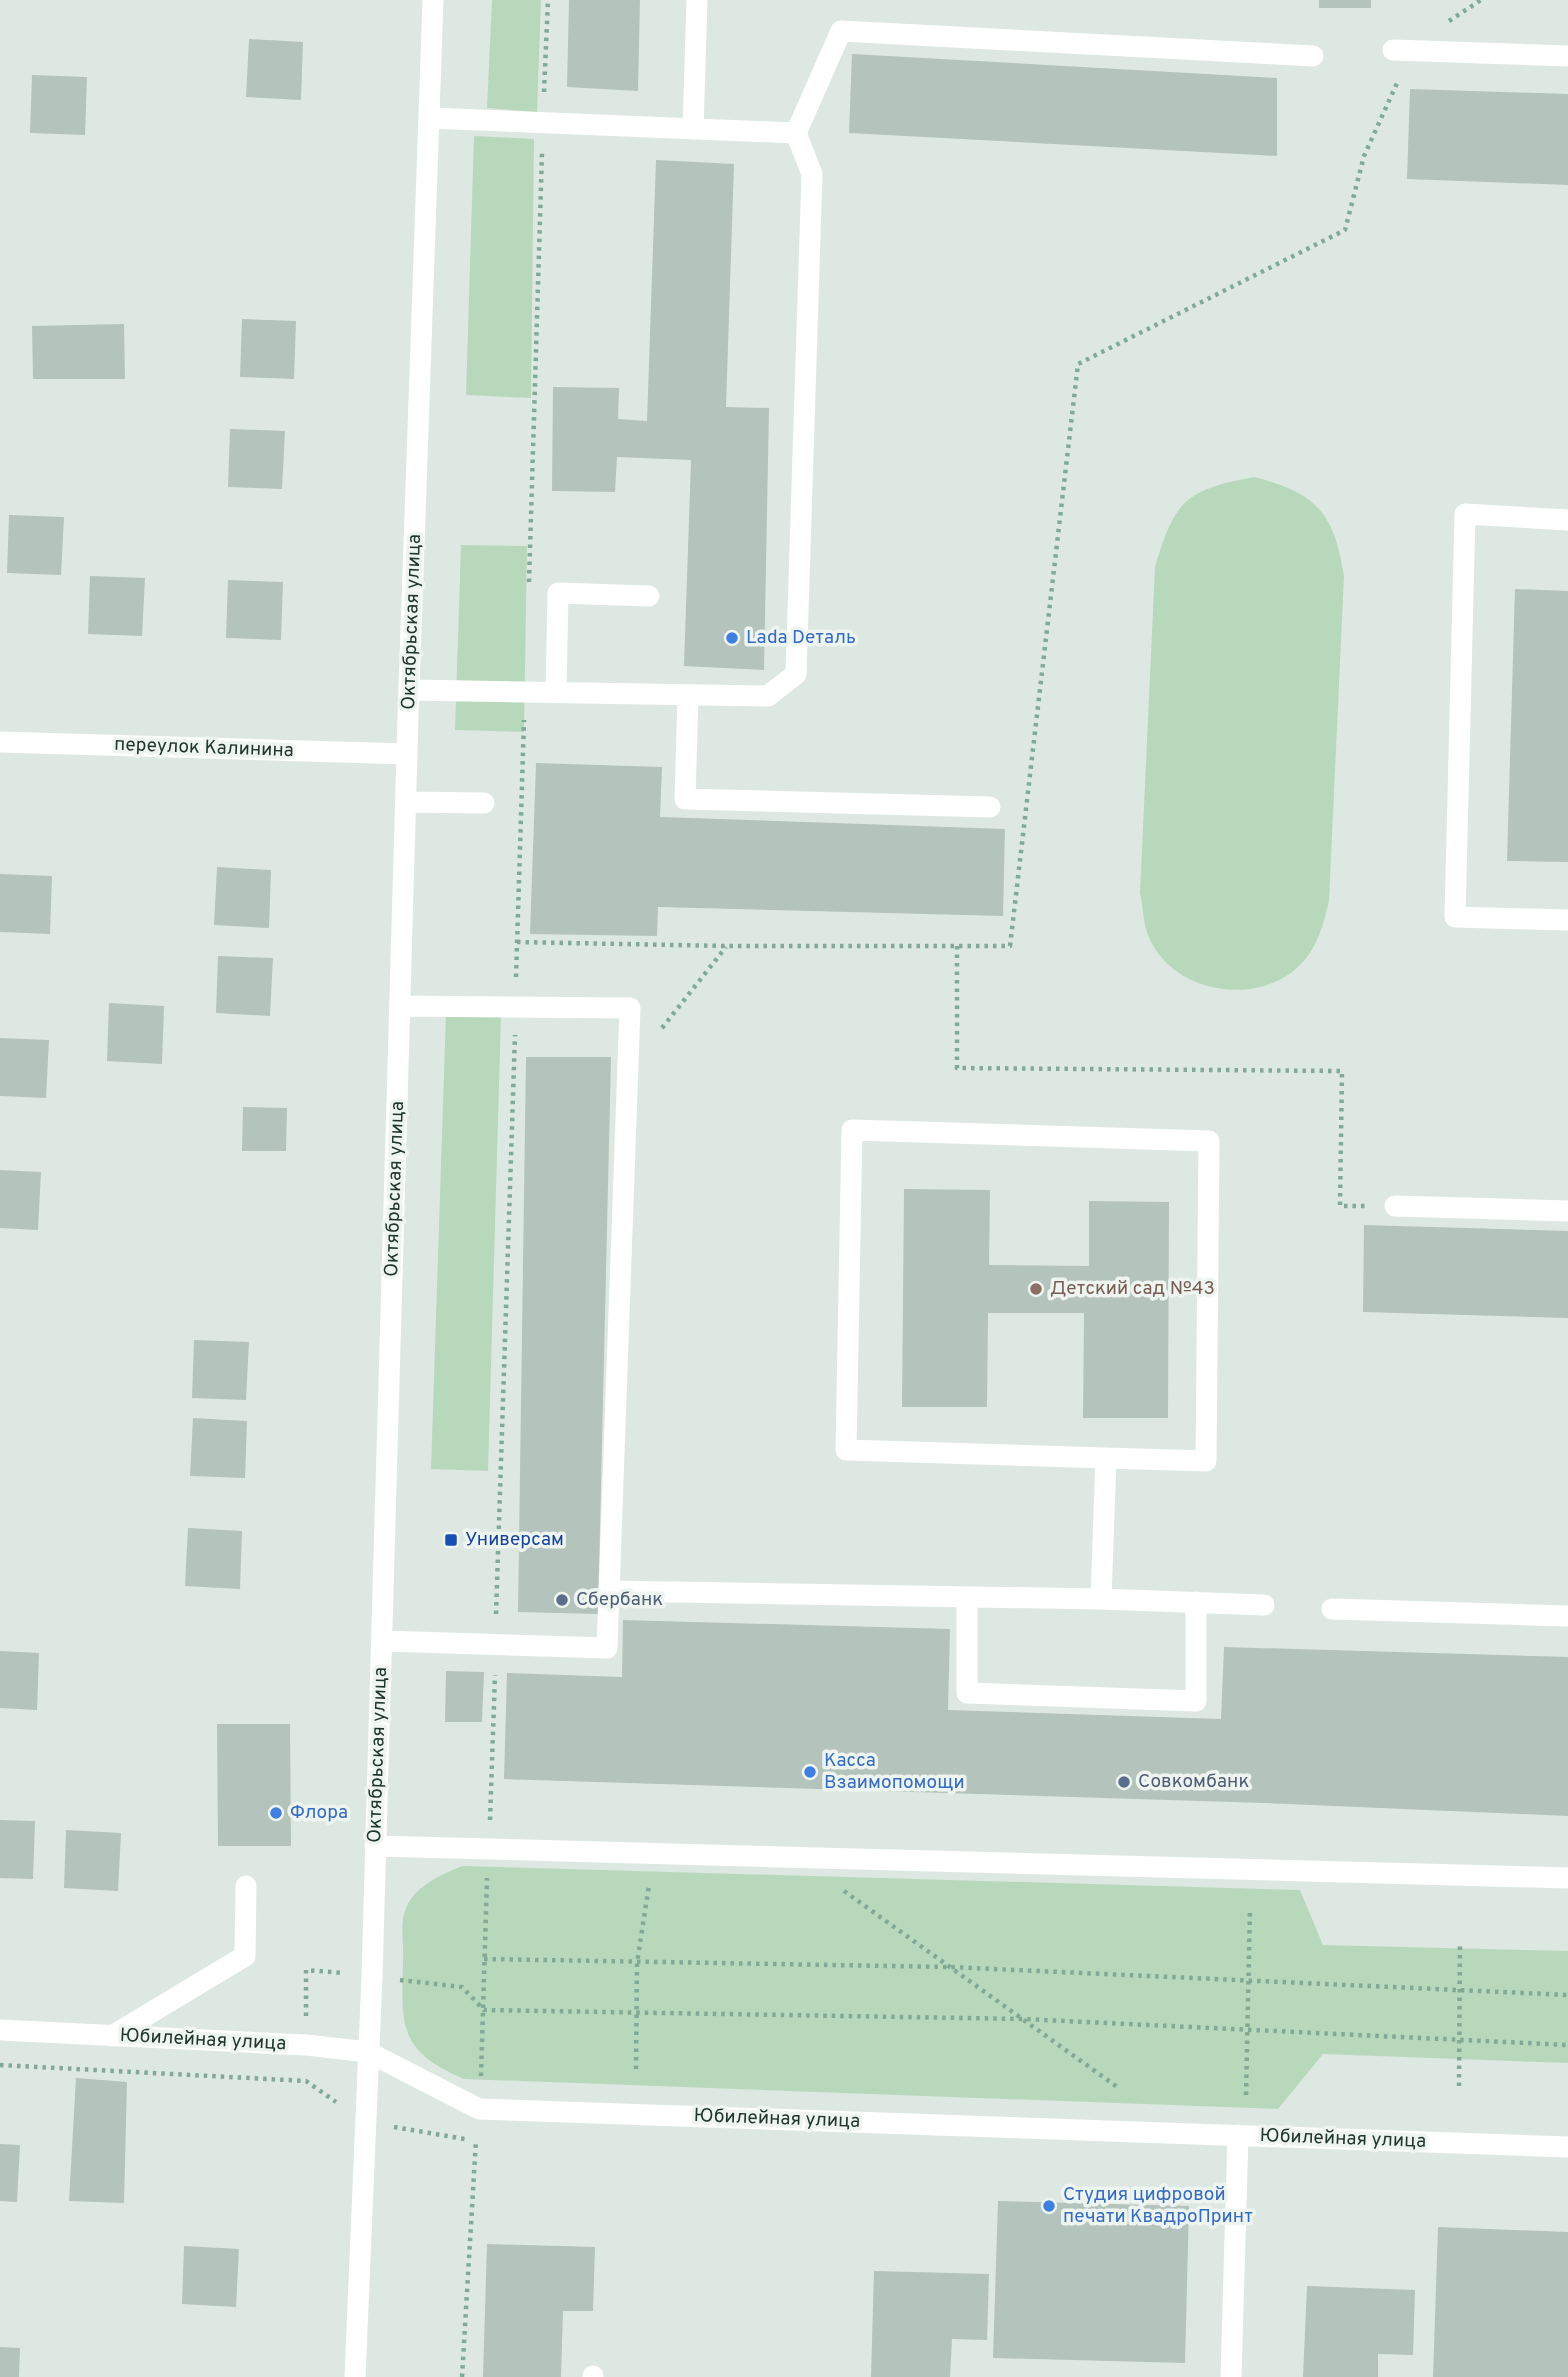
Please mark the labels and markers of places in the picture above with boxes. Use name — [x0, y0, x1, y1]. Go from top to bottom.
place label: Lada Dеталь — [746, 626, 856, 650]
marker: Lada Dеталь — [724, 630, 740, 646]
place label: Детский сад №43 — [1050, 1277, 1215, 1301]
marker: Детский сад №43 — [1028, 1281, 1044, 1297]
place label: Универсам — [465, 1528, 564, 1552]
marker: Универсам — [443, 1532, 459, 1548]
place label: Сбербанк — [576, 1588, 663, 1612]
marker: Сбербанк — [554, 1592, 570, 1608]
place label: Касса Взаимопомощи — [824, 1749, 965, 1795]
marker: Касса Взаимопомощи — [802, 1764, 818, 1780]
place label: Совкомбанк — [1138, 1770, 1249, 1794]
marker: Совкомбанк — [1116, 1774, 1132, 1790]
place label: Флора — [290, 1801, 348, 1825]
marker: Флора — [268, 1805, 284, 1821]
place label: Студия цифровой печати КвадроПринт — [1063, 2183, 1253, 2229]
marker: Студия цифровой печати КвадроПринт — [1041, 2198, 1057, 2214]

